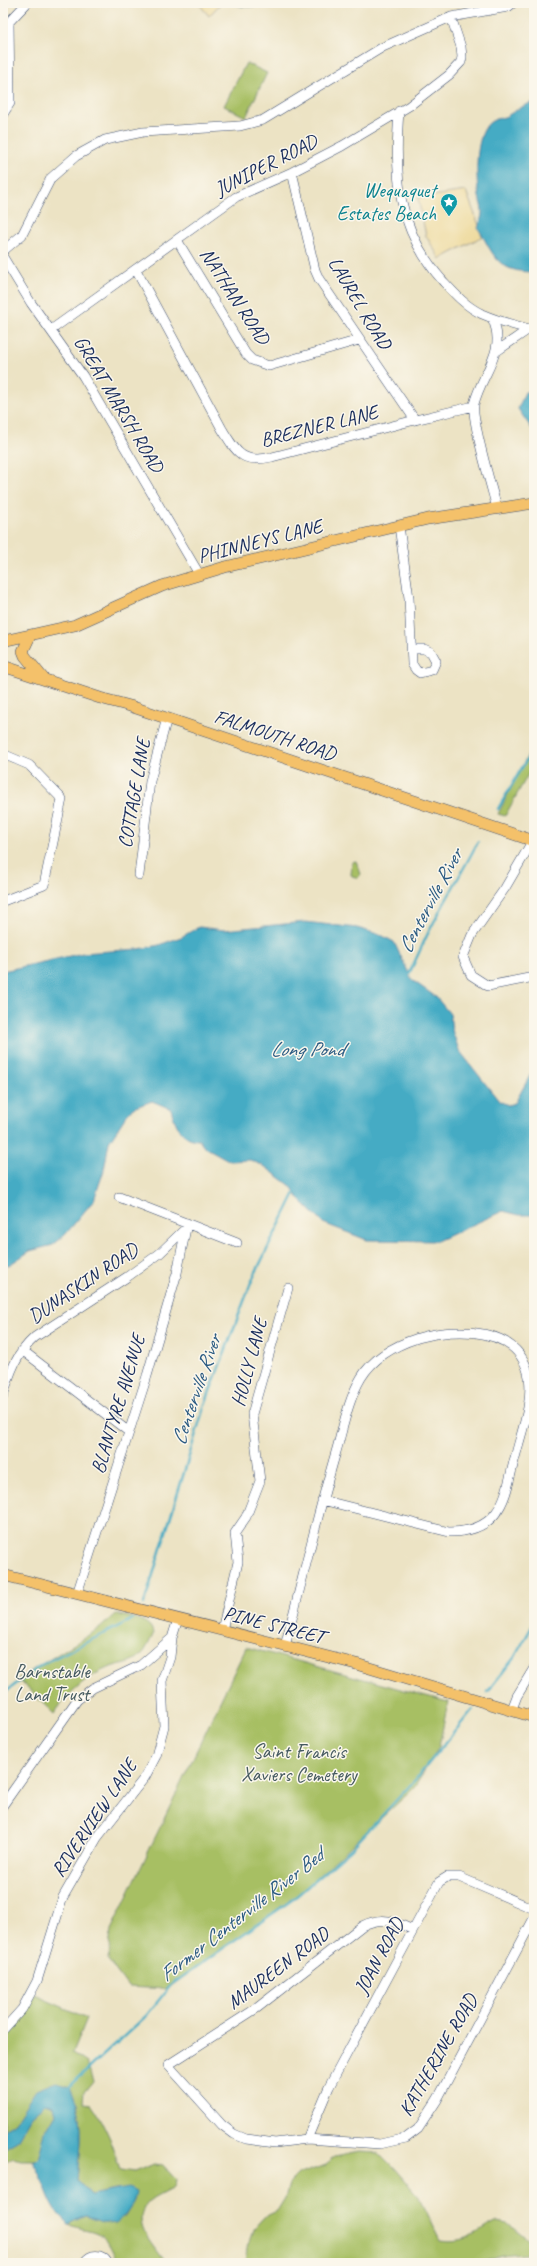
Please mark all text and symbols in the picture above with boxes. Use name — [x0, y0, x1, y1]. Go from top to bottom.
street label: JUNIPER ROAD — [210, 127, 324, 202]
place label: Wequaquet Estates Beach — [337, 178, 439, 226]
place icon: Wequaquet Estates Beach — [439, 192, 459, 217]
street label: NATHAN ROAD — [195, 243, 277, 351]
street label: LAUREL ROAD — [323, 252, 398, 355]
street label: GREAT MARSH ROAD — [68, 331, 171, 479]
street label: BREZNER LANE — [258, 399, 383, 453]
street label: PHINNEYS LANE — [195, 513, 327, 569]
street label: FALMOUTH ROAD — [211, 704, 340, 767]
street label: COTTAGE LANE — [112, 733, 156, 850]
water label: Centerville River — [392, 842, 470, 957]
water label: Long Pond — [271, 1036, 350, 1062]
street label: DUNASKIN ROAD — [23, 1236, 144, 1329]
street label: HOLLY LANE — [225, 1312, 274, 1409]
street label: BLANTYRE AVENUE — [85, 1328, 152, 1477]
water label: Centerville River — [165, 1329, 228, 1448]
street label: PINE STREET — [221, 1600, 332, 1651]
park label: Barnstable Land Trust — [14, 1659, 92, 1707]
park label: Saint Francis Xaviers Cemetery — [241, 1739, 359, 1787]
street label: RIVERVIEW LANE — [45, 1752, 144, 1882]
water label: Former Centerville River Bed — [154, 1839, 334, 1987]
street label: JOAN ROAD — [348, 1912, 410, 1999]
street label: MAUREEN ROAD — [222, 1921, 335, 2015]
street label: KATHERINE ROAD — [393, 1988, 484, 2120]

